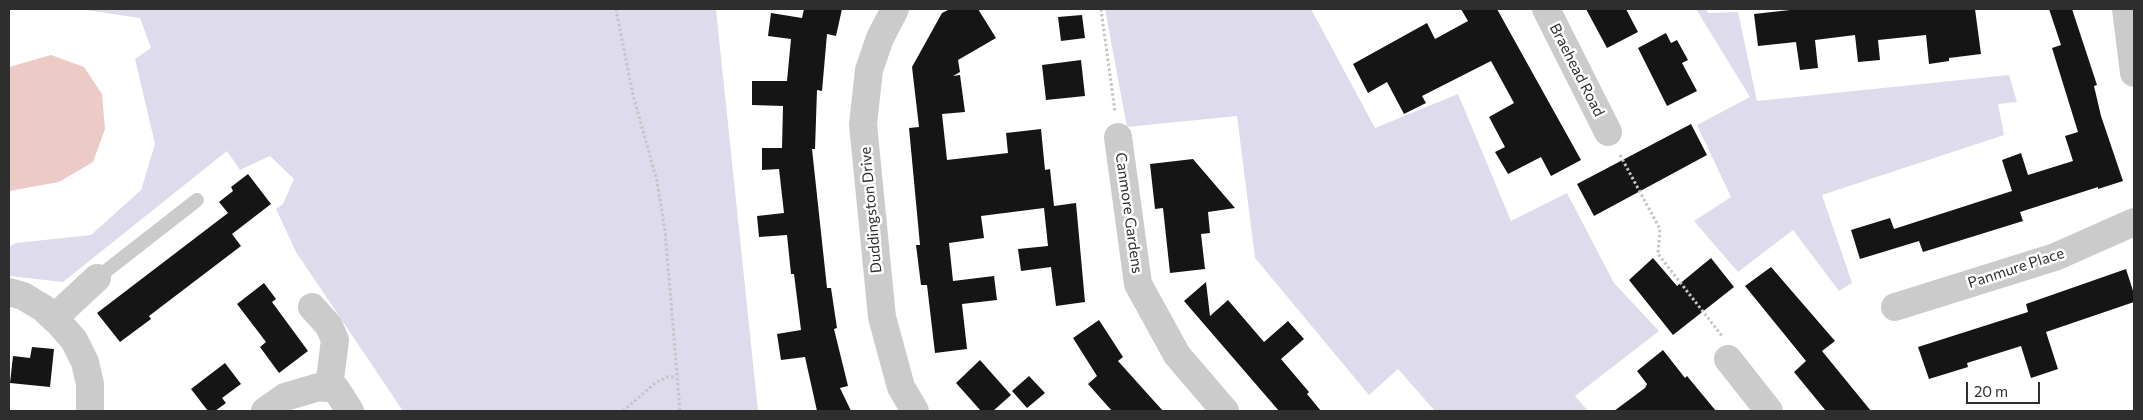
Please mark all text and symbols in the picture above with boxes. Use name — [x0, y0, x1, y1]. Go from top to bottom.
street label: Braehead Road — [1546, 20, 1608, 120]
street label: Duddingston Drive — [857, 146, 885, 274]
street label: Canmore Gardens — [1112, 151, 1146, 275]
street label: Panmure Place — [1966, 244, 2066, 292]
scale bar — [1968, 372, 2042, 404]
text: 20 m — [1974, 382, 2008, 400]

